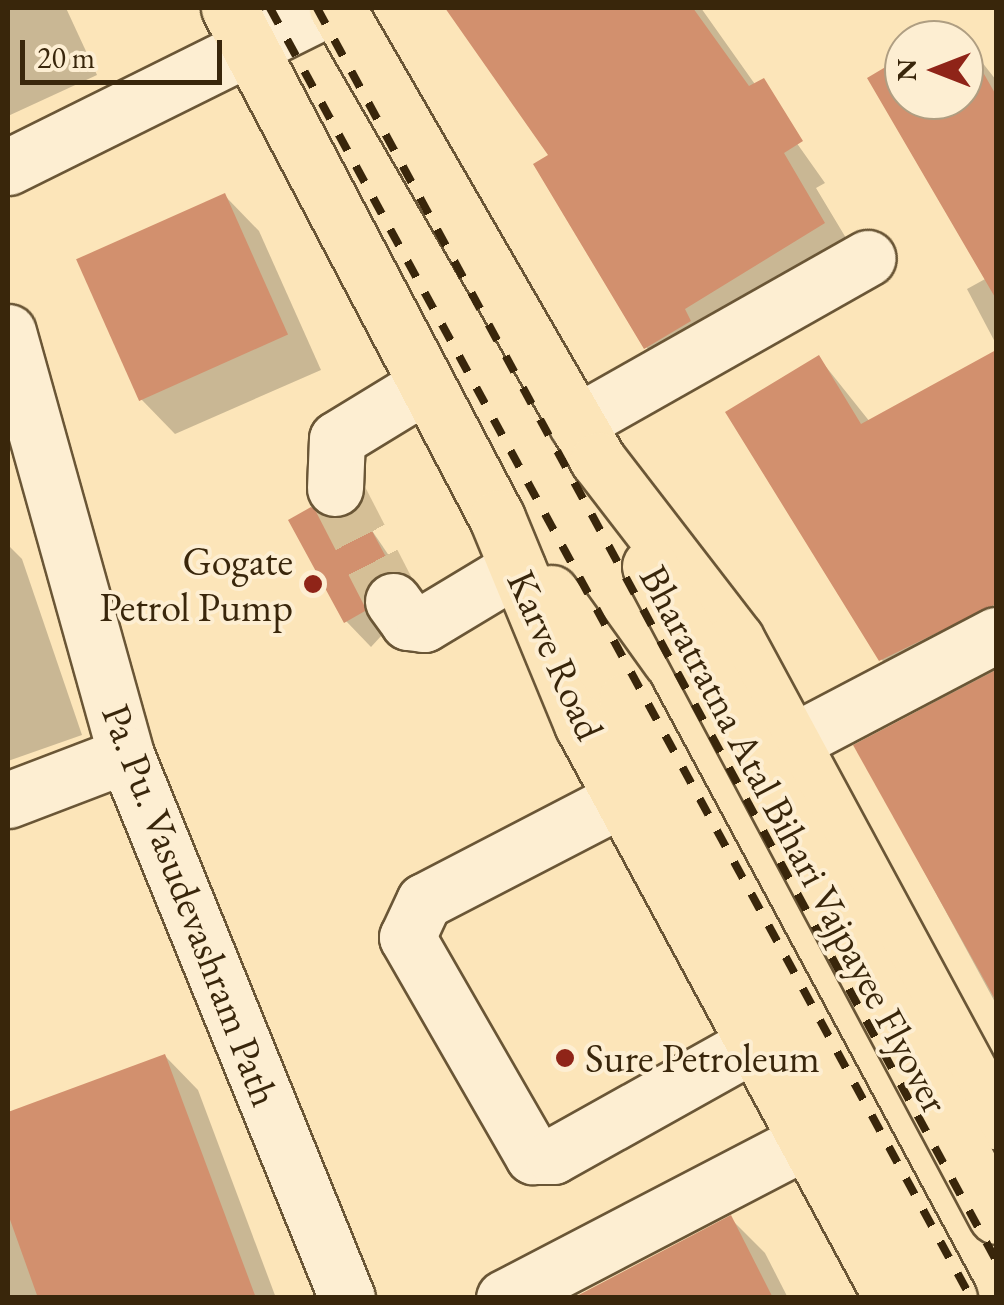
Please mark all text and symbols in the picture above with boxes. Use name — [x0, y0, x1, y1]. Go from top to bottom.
scale bar — [25, 20, 228, 82]
north arrow — [884, 20, 984, 120]
text: 20 m — [37, 38, 95, 77]
text: N — [888, 59, 924, 81]
place label: Gogate Petrol Pump — [100, 537, 293, 631]
street label: Bharatratna Atal Bihari Vajpayee Flyover — [630, 557, 960, 1121]
street label: Karve Road — [497, 563, 615, 747]
marker: Gogate Petrol Pump — [302, 573, 324, 595]
street label: Pa. Pu. Vasudevashram Path — [92, 697, 290, 1113]
place label: Sure Petroleum — [585, 1034, 820, 1082]
marker: Sure Petroleum — [554, 1047, 576, 1069]

